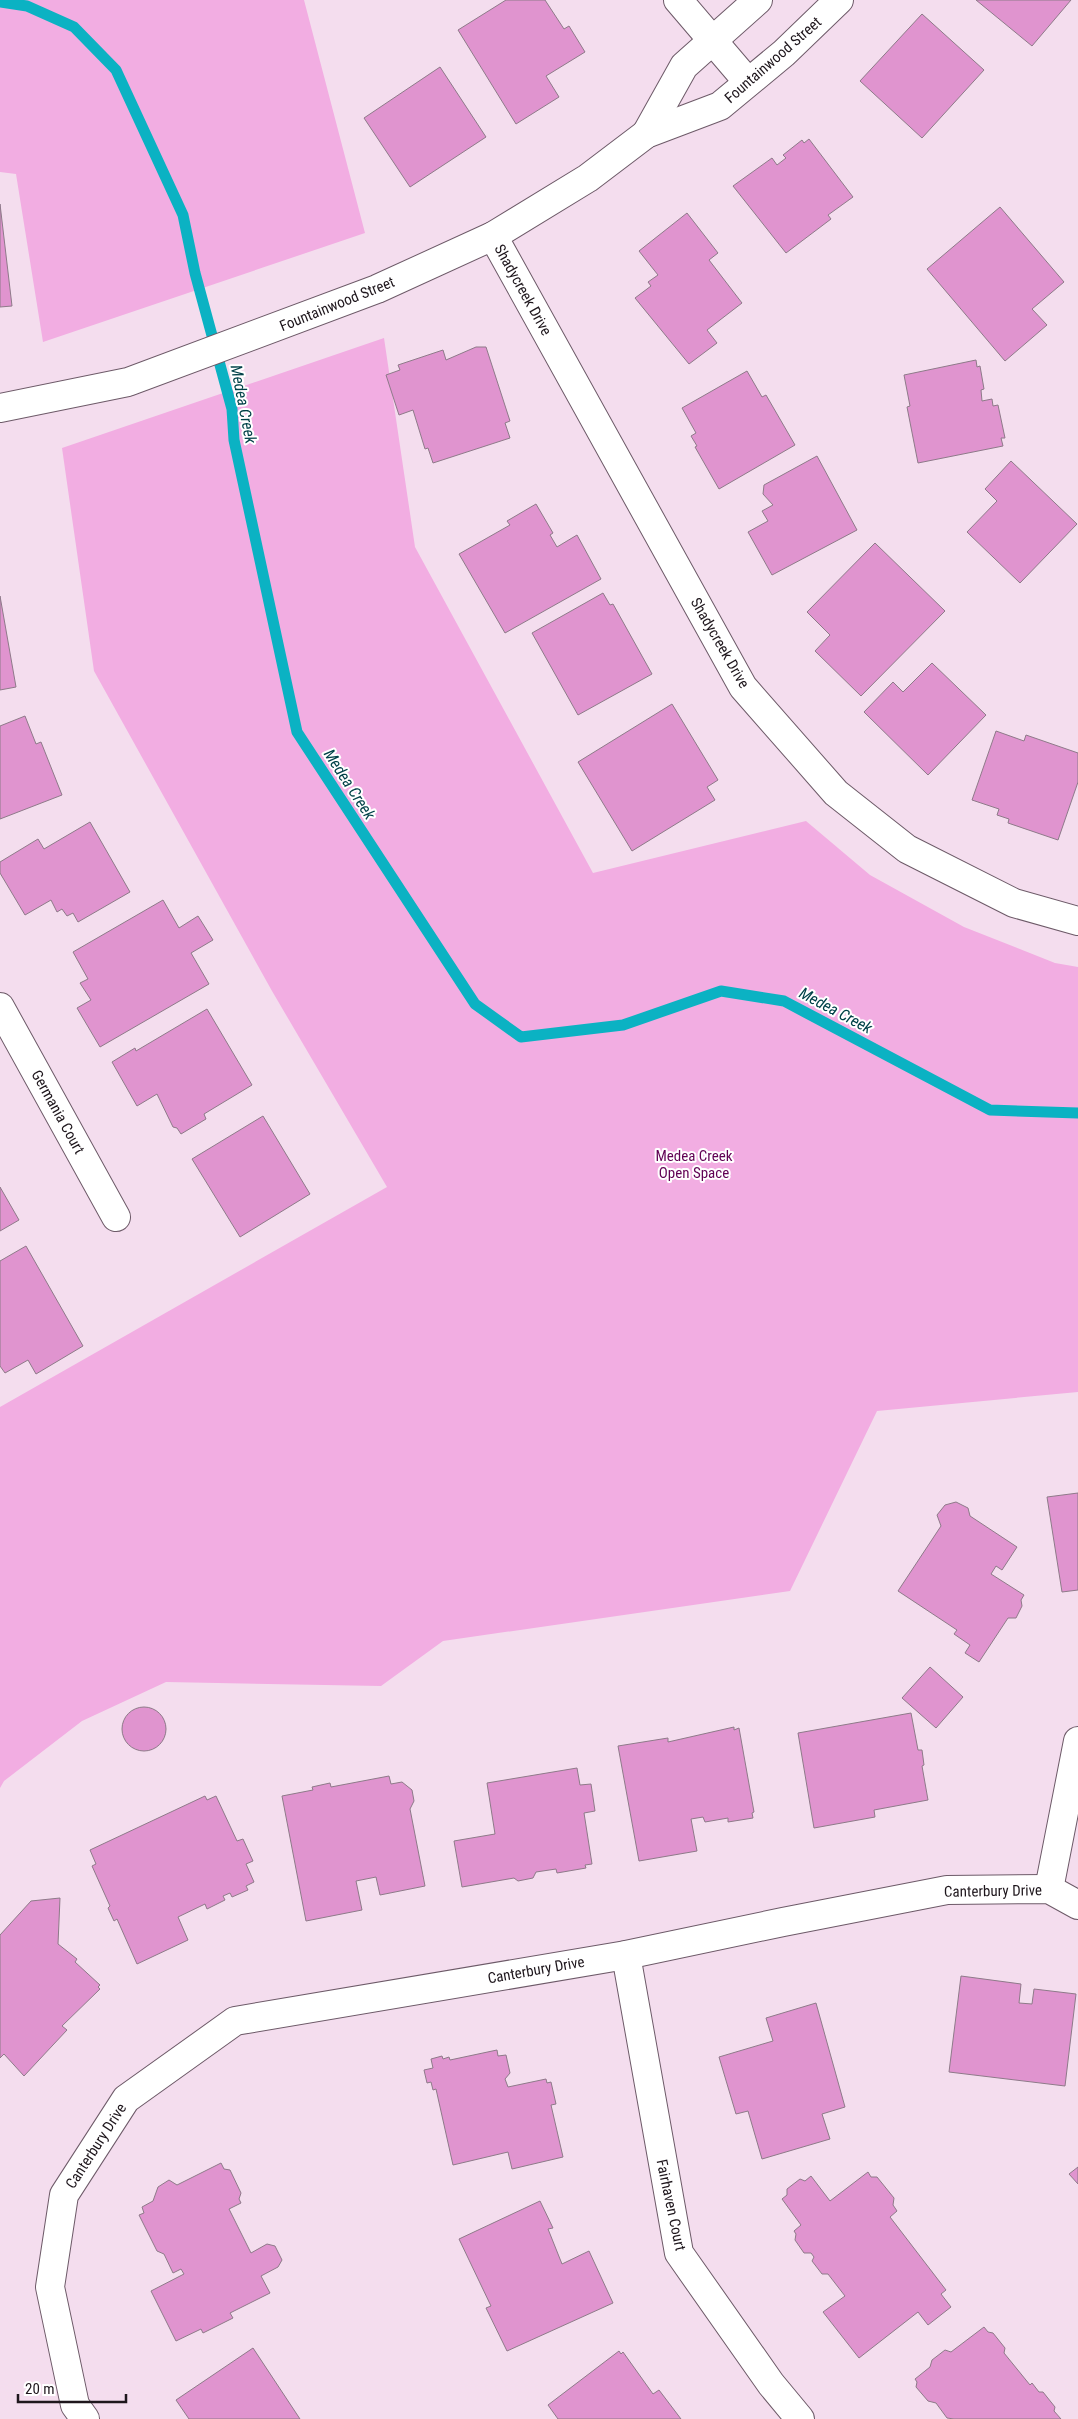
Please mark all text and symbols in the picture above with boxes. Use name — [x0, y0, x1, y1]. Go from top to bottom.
street label: Fountainwood Street — [721, 13, 825, 107]
street label: Shadycreek Drive — [491, 241, 555, 339]
street label: Fountainwood Street — [277, 273, 397, 335]
water label: Medea Creek — [227, 363, 261, 446]
street label: Shadycreek Drive — [687, 595, 753, 691]
water label: Medea Creek — [320, 746, 380, 824]
water label: Medea Creek — [796, 983, 876, 1038]
street label: Germania Court — [28, 1067, 88, 1157]
park label: Medea Creek Open Space — [655, 1147, 733, 1182]
street label: Canterbury Drive — [944, 1881, 1042, 1901]
street label: Canterbury Drive — [486, 1953, 586, 1987]
street label: Canterbury Drive — [62, 2100, 130, 2192]
street label: Fairhaven Court — [653, 2158, 689, 2252]
scale bar — [18, 2372, 125, 2404]
text: 20 m — [25, 2380, 55, 2398]

